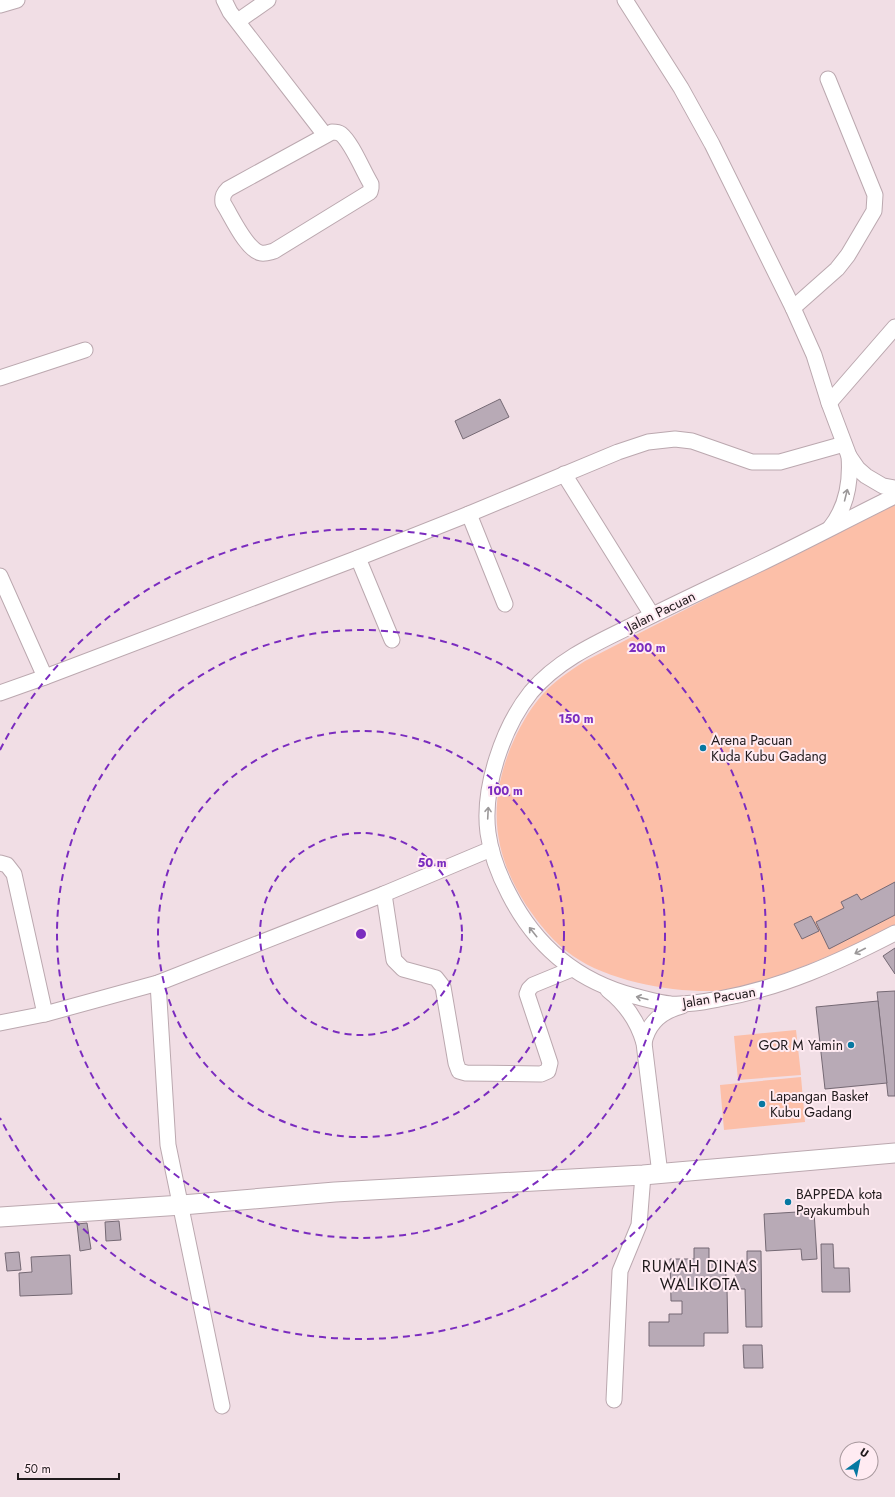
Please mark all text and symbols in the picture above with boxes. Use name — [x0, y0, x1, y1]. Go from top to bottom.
one-way arrow — [843, 489, 850, 502]
street label: Jalan Pacuan — [622, 586, 699, 637]
text: 200 m — [628, 639, 666, 657]
text: 150 m — [558, 710, 594, 728]
place label: Arena Pacuan Kuda Kubu Gadang — [711, 730, 827, 766]
marker: Arena Pacuan Kuda Kubu Gadang — [698, 743, 708, 753]
text: 100 m — [487, 782, 523, 800]
one-way arrow — [484, 807, 492, 820]
text: 50 m — [417, 854, 447, 872]
centre of rings — [354, 927, 368, 941]
one-way arrow — [529, 927, 537, 938]
one-way arrow — [854, 948, 866, 955]
street label: Jalan Pacuan — [679, 981, 757, 1013]
one-way arrow — [636, 994, 649, 1002]
place label: GOR M Yamin — [758, 1035, 843, 1055]
marker: GOR M Yamin — [846, 1040, 856, 1050]
place label: Lapangan Basket Kubu Gadang — [770, 1086, 869, 1122]
marker: Lapangan Basket Kubu Gadang — [757, 1099, 767, 1109]
place label: BAPPEDA kota Payakumbuh — [796, 1184, 882, 1220]
marker: BAPPEDA kota Payakumbuh — [783, 1197, 793, 1207]
district label: RUMAH DINAS WALIKOTA — [642, 1255, 758, 1296]
north arrow — [839, 1441, 879, 1481]
text: U — [857, 1444, 872, 1461]
scale bar — [18, 1455, 119, 1481]
text: 50 m — [24, 1460, 51, 1478]

